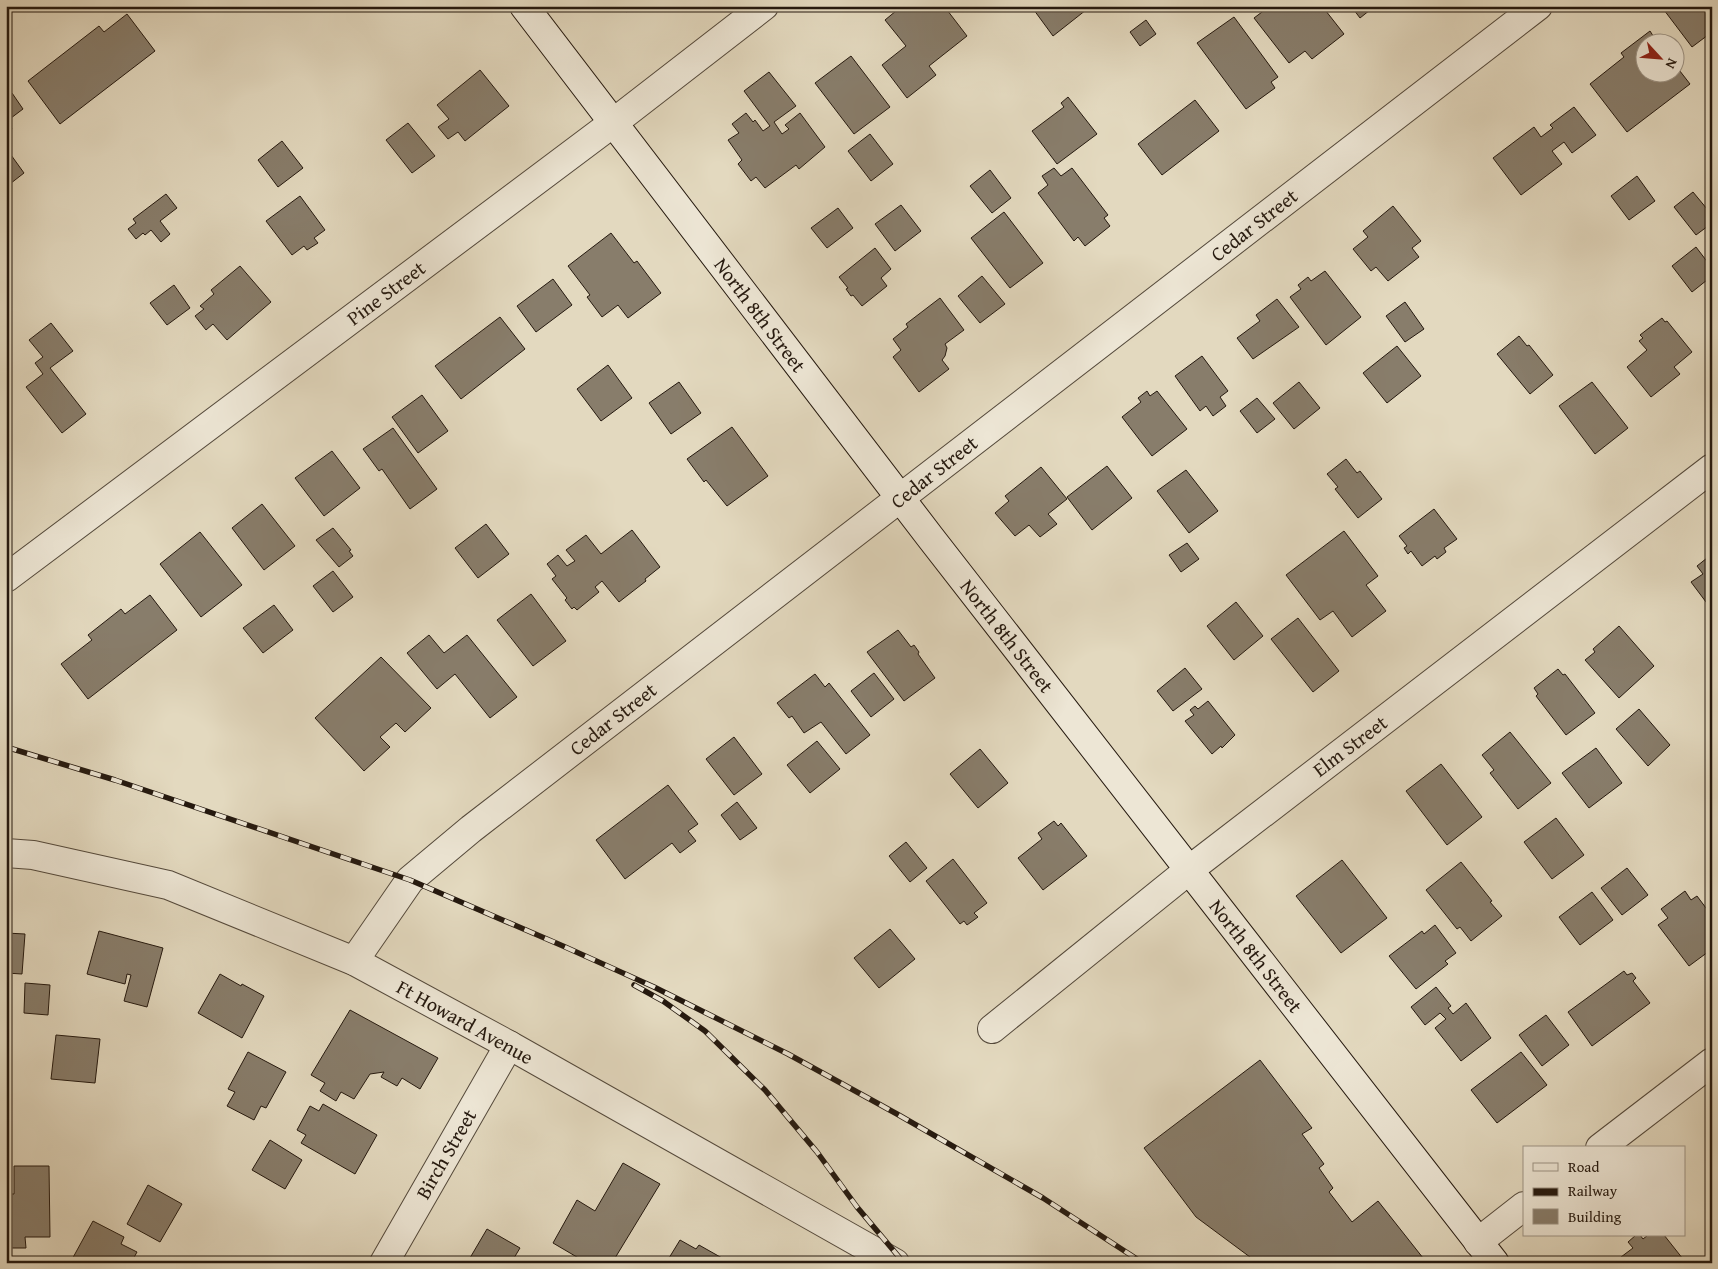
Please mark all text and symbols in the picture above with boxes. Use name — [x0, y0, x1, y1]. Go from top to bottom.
north arrow — [1636, 32, 1686, 82]
text: N — [1660, 55, 1683, 73]
street label: Cedar Street — [1204, 181, 1303, 268]
street label: North 8th Street — [708, 251, 813, 378]
street label: Pine Street — [340, 253, 431, 332]
street label: Cedar Street — [884, 428, 983, 515]
street label: North 8th Street — [954, 573, 1061, 699]
street label: Cedar Street — [563, 675, 662, 762]
street label: Elm Street — [1306, 708, 1393, 783]
street label: North 8th Street — [1203, 893, 1310, 1019]
street label: Ft Howard Avenue — [392, 972, 539, 1071]
street label: Birch Street — [408, 1103, 483, 1204]
legend — [1523, 1146, 1686, 1236]
text: Road — [1568, 1156, 1599, 1177]
text: Railway — [1568, 1180, 1618, 1201]
text: Building — [1568, 1206, 1622, 1227]

